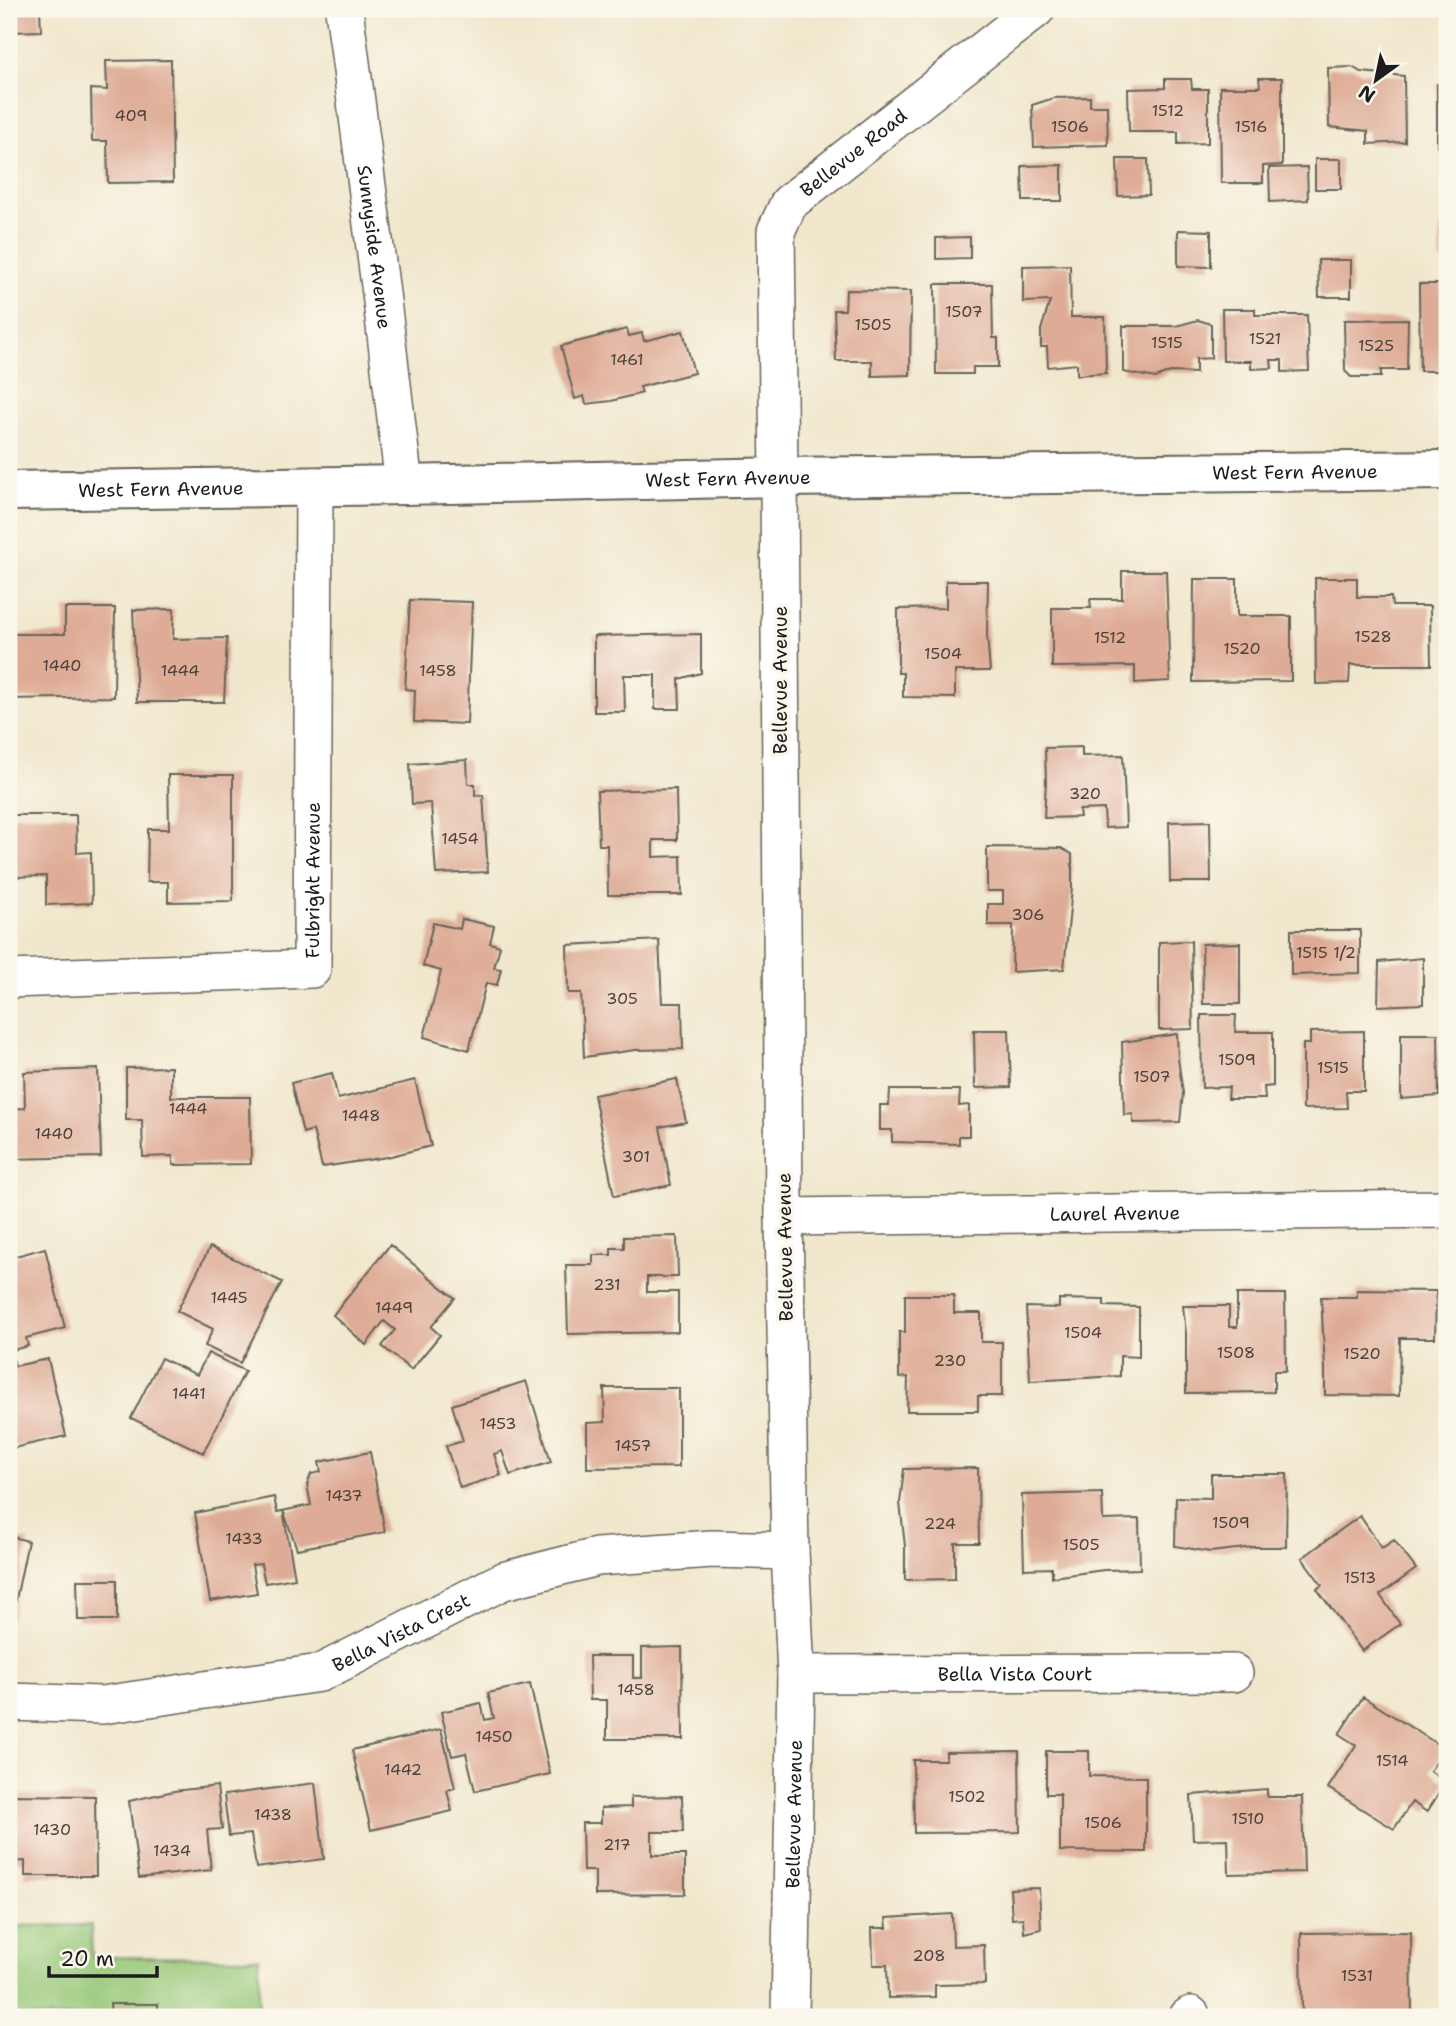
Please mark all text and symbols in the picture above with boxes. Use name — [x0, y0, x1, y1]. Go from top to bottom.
north arrow — [1340, 46, 1410, 116]
text: N — [1354, 79, 1380, 108]
house number: 1512 — [1152, 100, 1184, 121]
street label: Bellevue Road — [795, 103, 912, 202]
house number: 409 — [114, 105, 148, 126]
house number: 1506 — [1051, 116, 1089, 137]
house number: 1516 — [1235, 116, 1267, 137]
street label: Sunnyside Avenue — [352, 164, 398, 330]
house number: 1507 — [945, 301, 983, 322]
house number: 1505 — [855, 314, 891, 335]
house number: 1521 — [1249, 328, 1281, 349]
house number: 1515 — [1151, 332, 1183, 353]
house number: 1525 — [1358, 335, 1394, 356]
house number: 1461 — [610, 349, 644, 370]
street label: West Fern Avenue — [1212, 458, 1378, 485]
street label: West Fern Avenue — [645, 464, 811, 492]
street label: West Fern Avenue — [78, 475, 244, 502]
street label: Bellevue Avenue — [768, 606, 793, 754]
house number: 1528 — [1354, 626, 1392, 647]
house number: 1512 — [1094, 627, 1126, 648]
house number: 1520 — [1223, 638, 1261, 659]
house number: 1504 — [924, 643, 962, 664]
house number: 1440 — [43, 655, 81, 676]
house number: 1444 — [161, 660, 199, 681]
house number: 1458 — [419, 660, 457, 681]
house number: 320 — [1069, 783, 1101, 804]
street label: Fulbright Avenue — [300, 802, 325, 958]
house number: 1454 — [441, 828, 479, 849]
house number: 306 — [1011, 904, 1045, 925]
house number: 1515 1/2 — [1296, 942, 1356, 963]
house number: 305 — [606, 988, 638, 1009]
house number: 1509 — [1218, 1049, 1256, 1070]
house number: 1515 — [1317, 1057, 1349, 1078]
house number: 1507 — [1133, 1066, 1171, 1087]
house number: 1444 — [169, 1098, 207, 1119]
house number: 1448 — [342, 1105, 380, 1126]
house number: 1440 — [35, 1123, 73, 1144]
house number: 301 — [622, 1146, 650, 1167]
street label: Bellevue Avenue — [771, 1172, 799, 1322]
street label: Laurel Avenue — [1050, 1200, 1180, 1226]
house number: 231 — [593, 1274, 621, 1295]
house number: 1445 — [210, 1287, 248, 1308]
house number: 1449 — [375, 1297, 413, 1318]
house number: 1504 — [1064, 1322, 1102, 1343]
house number: 1508 — [1217, 1342, 1255, 1363]
house number: 1520 — [1343, 1343, 1381, 1364]
house number: 230 — [934, 1350, 966, 1371]
house number: 1441 — [172, 1383, 206, 1404]
house number: 1453 — [480, 1413, 516, 1434]
house number: 1457 — [615, 1435, 651, 1456]
house number: 1437 — [325, 1485, 363, 1506]
house number: 1509 — [1212, 1512, 1250, 1533]
house number: 224 — [924, 1513, 956, 1534]
house number: 1433 — [225, 1528, 263, 1549]
house number: 1505 — [1063, 1534, 1099, 1555]
house number: 1513 — [1344, 1567, 1376, 1588]
street label: Bella Vista Crest — [328, 1587, 474, 1677]
street label: Bella Vista Court — [938, 1661, 1092, 1686]
house number: 1458 — [617, 1679, 655, 1700]
house number: 1450 — [475, 1726, 513, 1747]
street label: Bellevue Avenue — [780, 1739, 807, 1889]
house number: 1514 — [1376, 1750, 1408, 1771]
house number: 1442 — [384, 1759, 422, 1780]
house number: 1502 — [948, 1786, 986, 1807]
house number: 1438 — [254, 1804, 292, 1825]
house number: 1510 — [1231, 1808, 1265, 1829]
house number: 1506 — [1084, 1812, 1122, 1833]
house number: 1430 — [33, 1819, 71, 1840]
house number: 217 — [603, 1834, 631, 1855]
house number: 1434 — [153, 1840, 191, 1861]
scale bar — [49, 1935, 158, 1979]
text: 20 m — [60, 1945, 114, 1973]
house number: 208 — [913, 1945, 945, 1966]
house number: 1531 — [1341, 1965, 1373, 1986]

